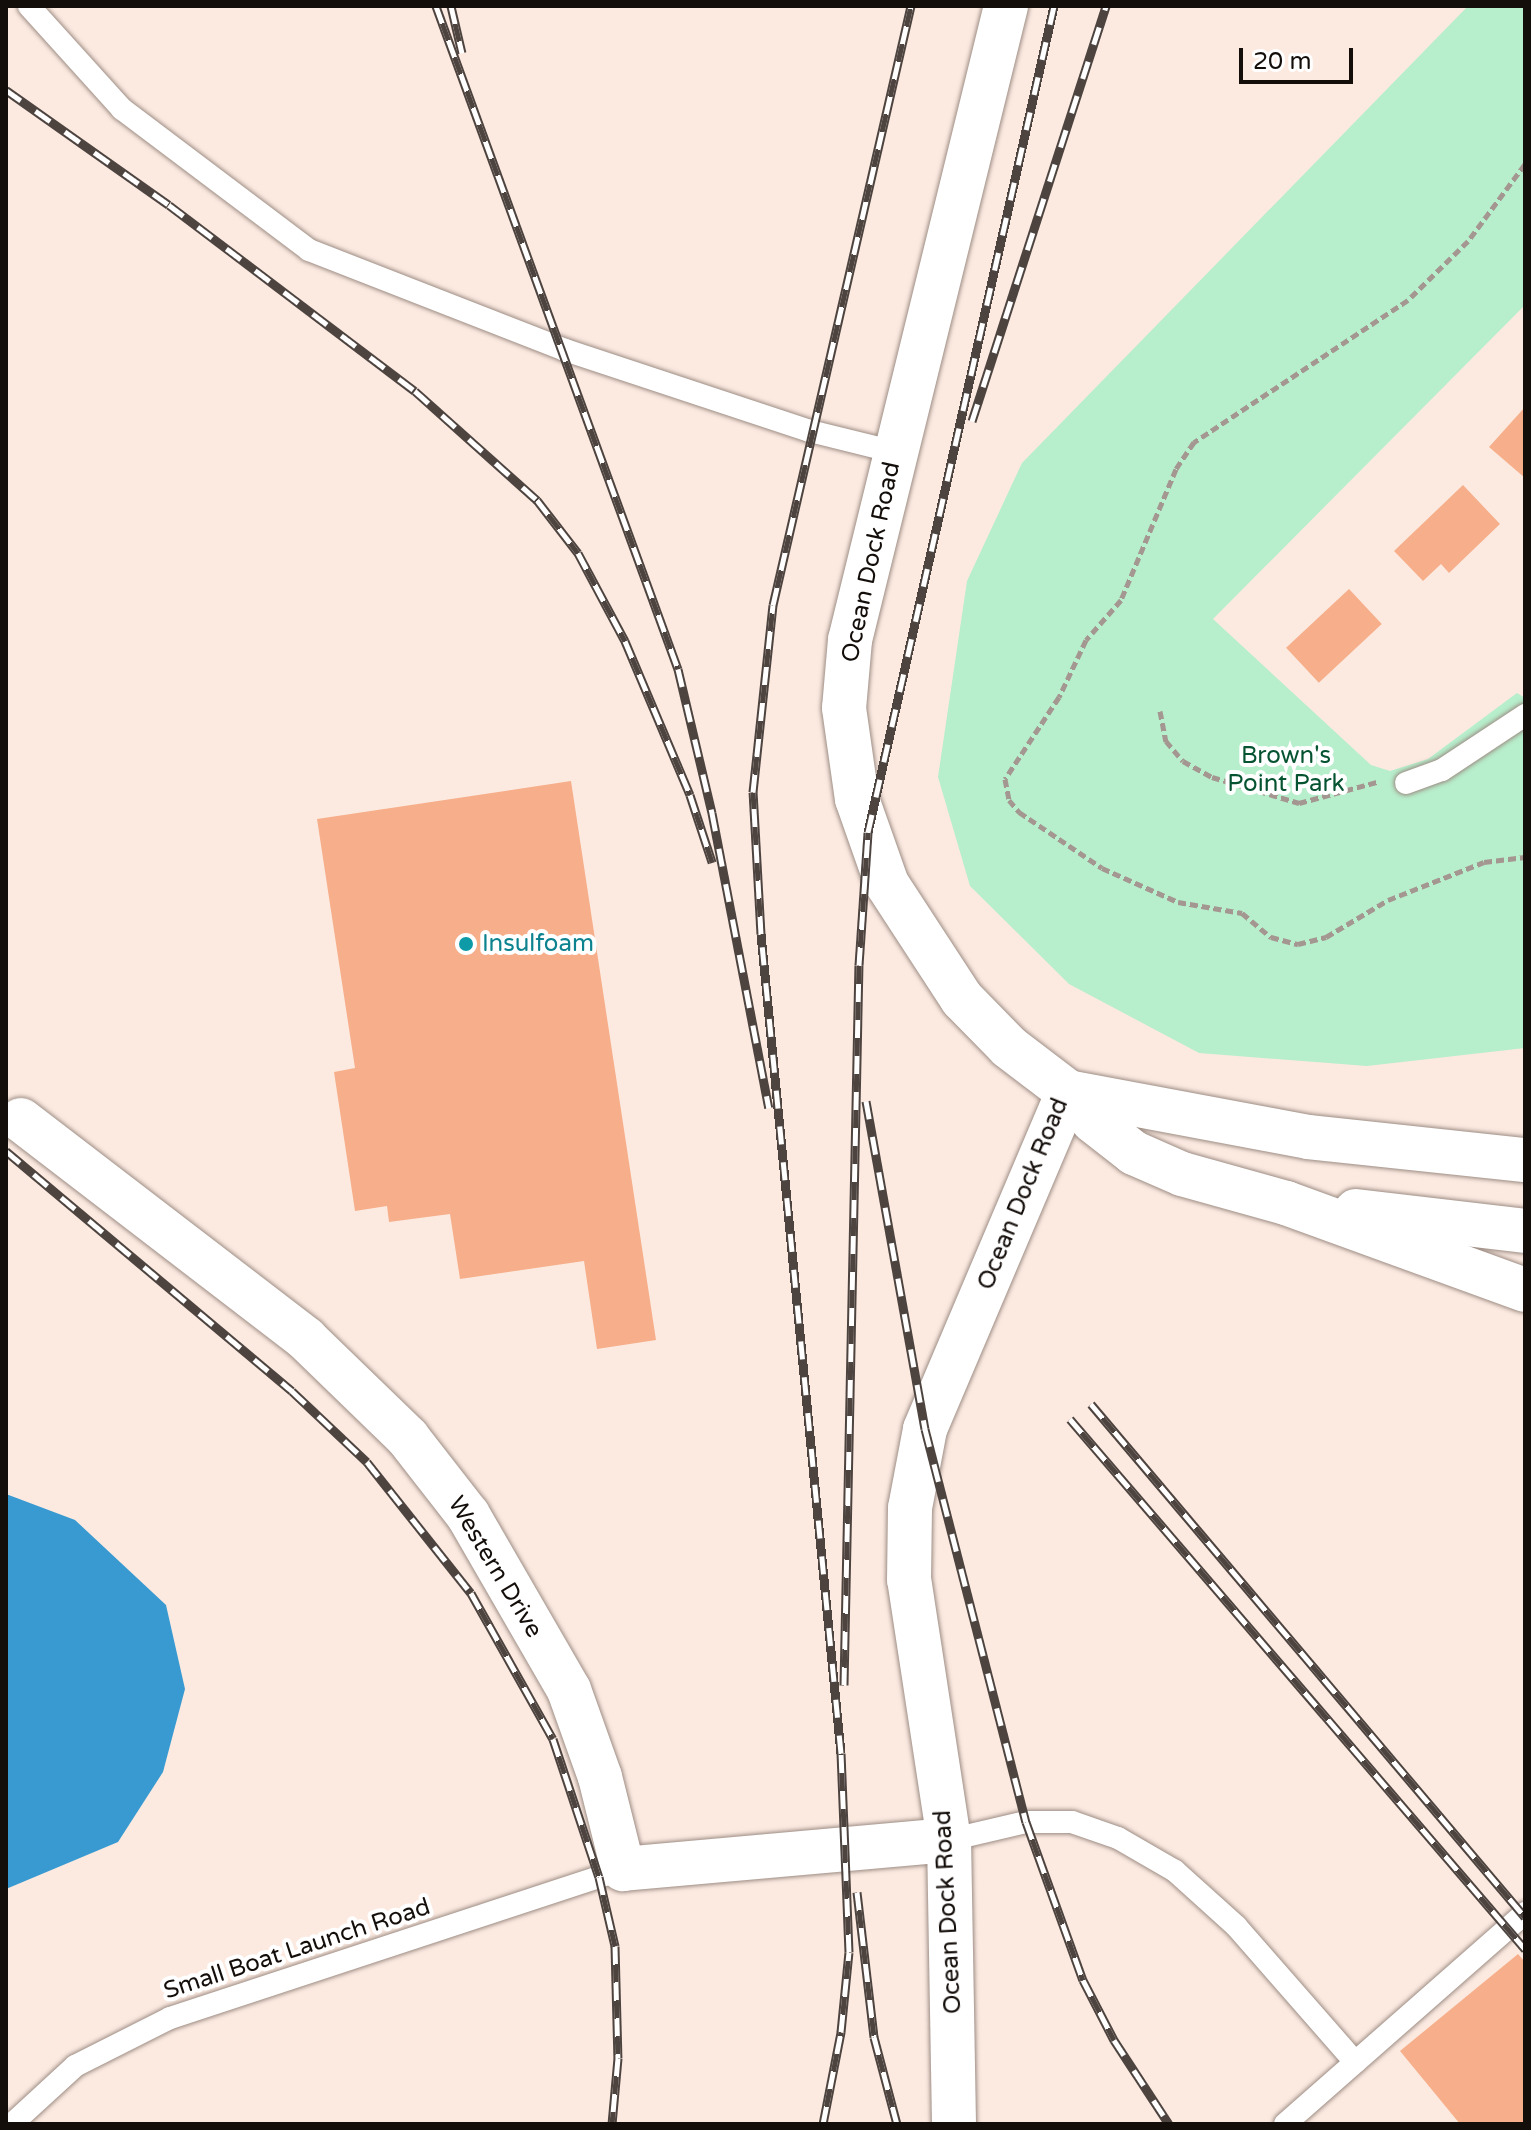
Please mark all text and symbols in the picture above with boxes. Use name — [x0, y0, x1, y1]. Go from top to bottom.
scale bar — [1243, 32, 1357, 82]
text: 20 m — [1253, 47, 1311, 76]
street label: Ocean Dock Road — [836, 459, 906, 665]
park label: Brown's Point Park — [1227, 742, 1345, 798]
place label: Insulfoam — [482, 930, 594, 958]
marker: Insulfoam — [457, 935, 475, 953]
street label: Ocean Dock Road — [971, 1094, 1075, 1294]
street label: Western Drive — [441, 1491, 549, 1643]
street label: Ocean Dock Road — [928, 1809, 968, 2015]
street label: Small Boat Launch Road — [160, 1892, 434, 2006]

